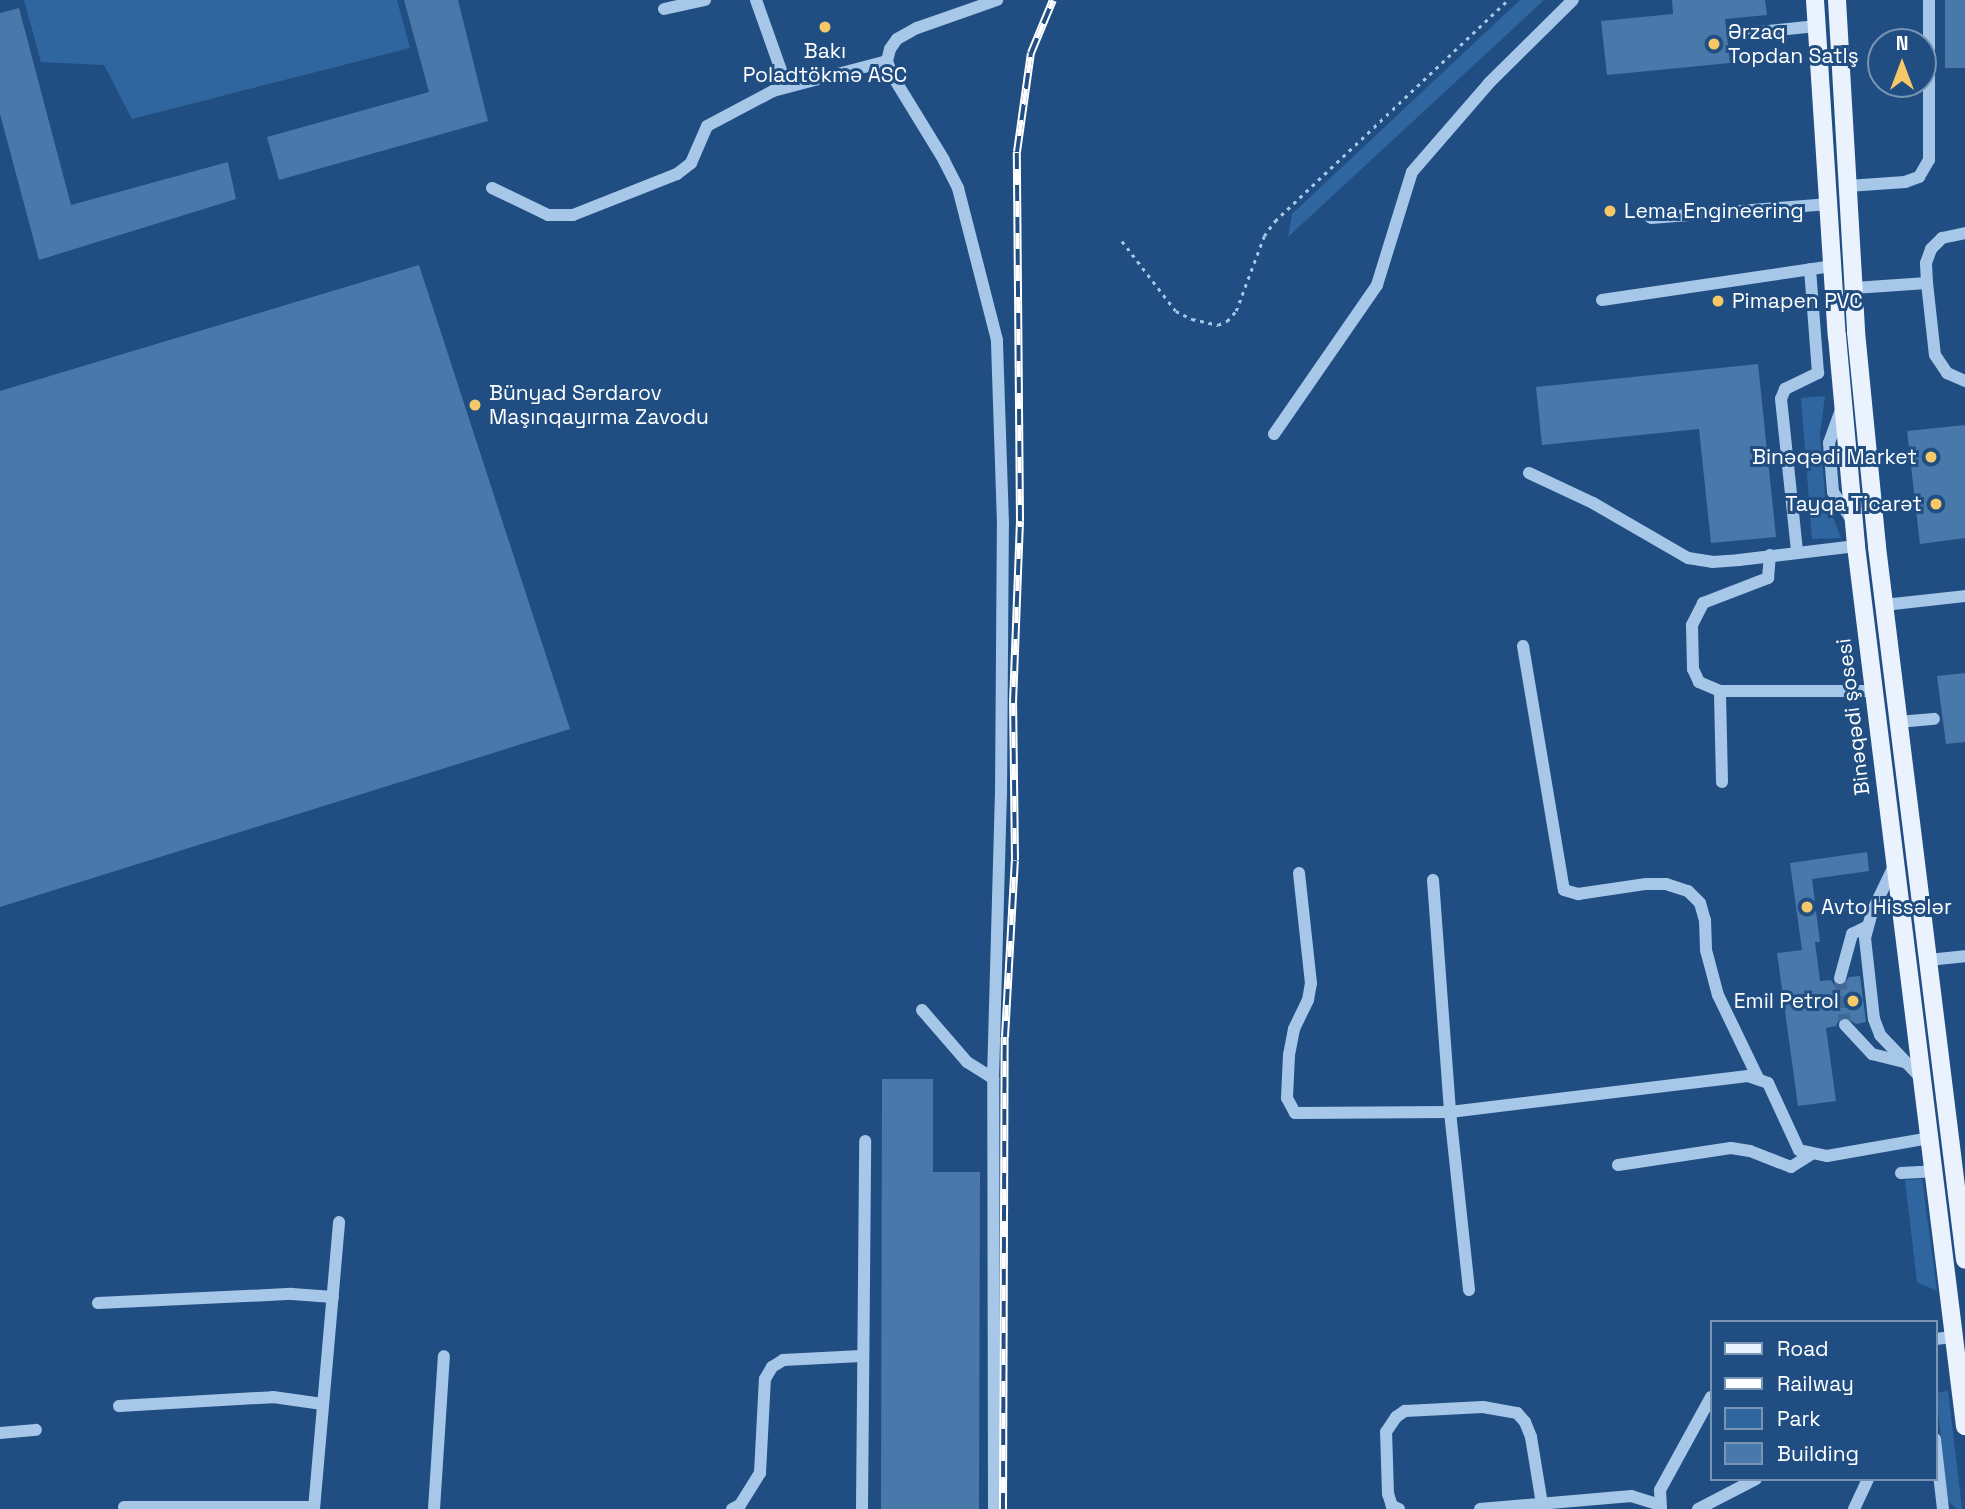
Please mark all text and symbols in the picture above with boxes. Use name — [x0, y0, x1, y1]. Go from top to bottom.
marker: Bakı Poladtökmə ASC — [817, 19, 833, 35]
place label: Ərzaq Topdan Satlş — [1728, 19, 1859, 69]
north arrow — [1867, 28, 1937, 98]
text: N — [1896, 31, 1908, 56]
marker: Ərzaq Topdan Satlş — [1706, 36, 1722, 52]
place label: Bakı Poladtökmə ASC — [743, 38, 907, 88]
place label: Lema Engineering — [1624, 198, 1804, 224]
marker: Lema Engineering — [1602, 203, 1618, 219]
place label: Pimapen PVC — [1732, 288, 1863, 314]
marker: Pimapen PVC — [1710, 293, 1726, 309]
place label: Bünyad Sərdarov Maşınqayırma Zavodu — [489, 380, 709, 430]
marker: Bünyad Sərdarov Maşınqayırma Zavodu — [467, 397, 483, 413]
place label: Binəqədi Market — [1752, 444, 1917, 470]
marker: Binəqədi Market — [1923, 449, 1939, 465]
place label: Tayqa Ticarət — [1785, 491, 1922, 517]
marker: Tayqa Ticarət — [1928, 496, 1944, 512]
street label: Binəqədi şosesi — [1831, 637, 1875, 797]
place label: Avto Hissələr — [1821, 894, 1952, 920]
marker: Avto Hissələr — [1799, 899, 1815, 915]
place label: Emil Petrol — [1734, 988, 1839, 1014]
marker: Emil Petrol — [1845, 993, 1861, 1009]
legend — [1710, 1320, 1937, 1481]
text: Road — [1777, 1335, 1829, 1362]
text: Railway — [1777, 1370, 1854, 1397]
text: Park — [1777, 1405, 1821, 1432]
text: Building — [1777, 1440, 1859, 1467]

